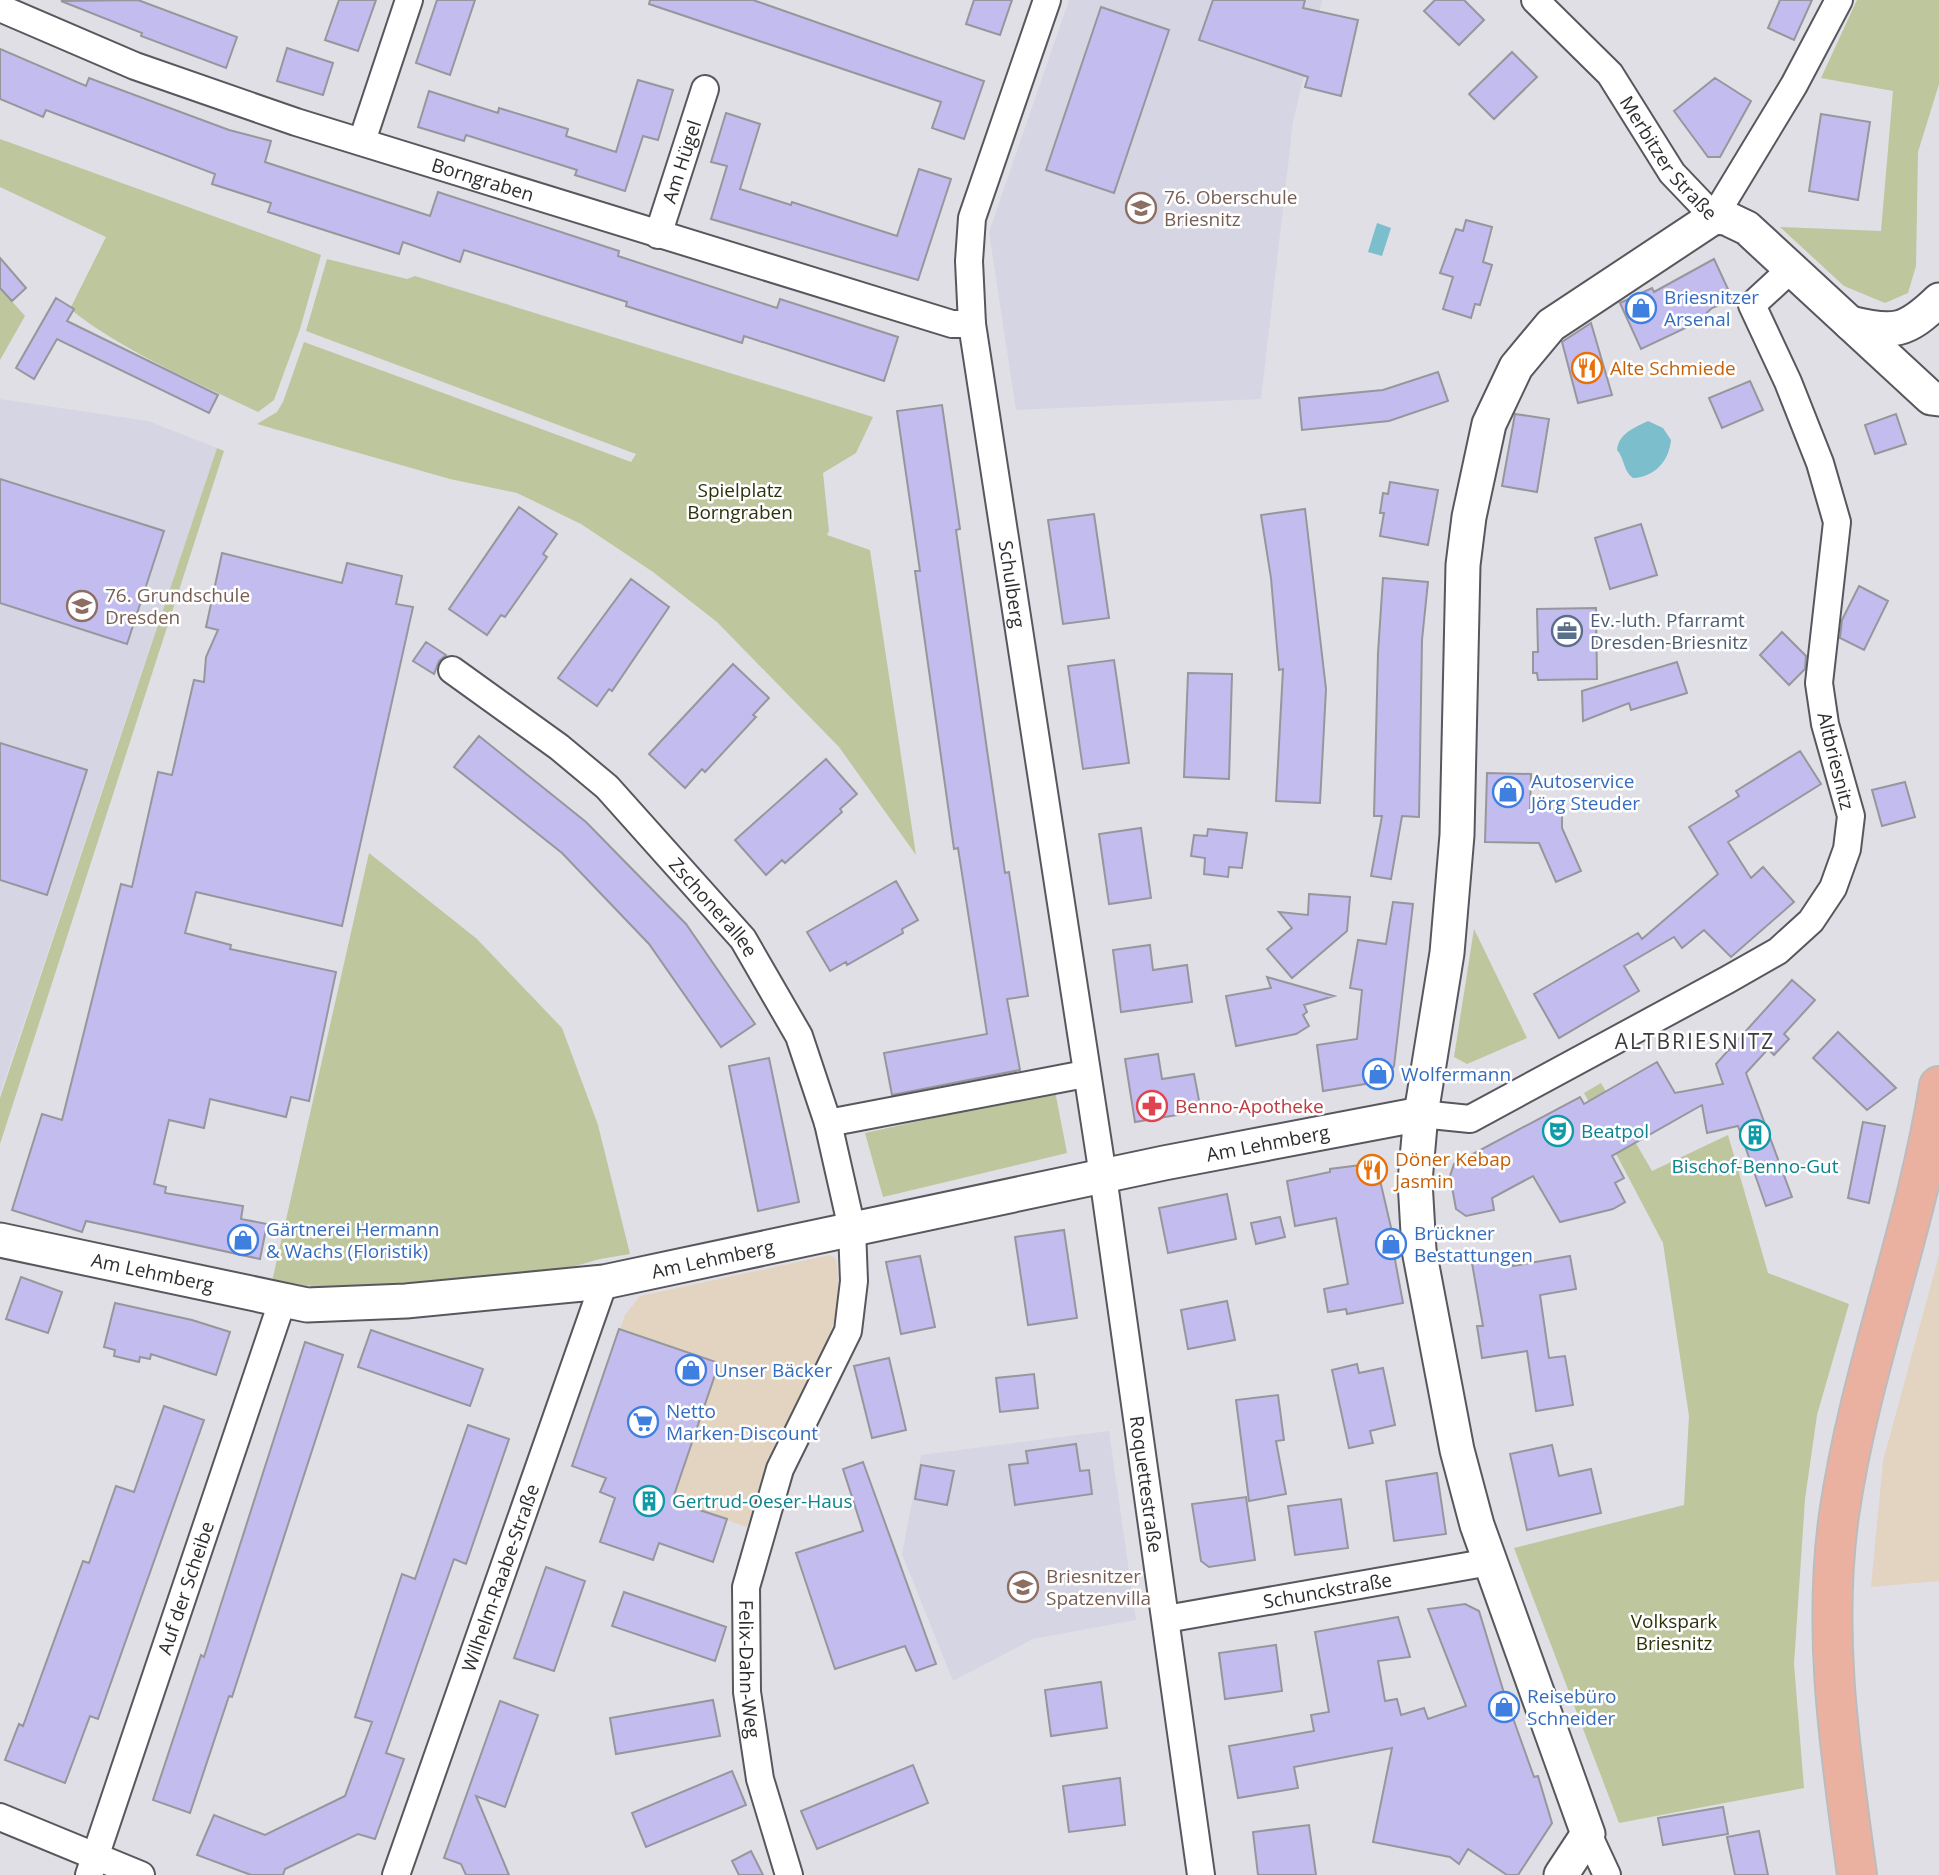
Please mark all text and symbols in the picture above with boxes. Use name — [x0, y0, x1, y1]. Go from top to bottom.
street label: Merbitzer Straße — [1614, 91, 1723, 226]
street label: Am Hügel — [656, 117, 707, 207]
street label: Borngraben — [429, 152, 537, 208]
place label: 76. Oberschule Briesnitz — [1164, 184, 1297, 232]
school or university icon: 76. Oberschule Briesnitz — [1124, 191, 1158, 225]
place label: Briesnitzer Arsenal — [1664, 284, 1759, 332]
shop icon: Briesnitzer Arsenal — [1624, 291, 1658, 325]
restaurant icon: Alte Schmiede — [1570, 351, 1604, 385]
place label: Alte Schmiede — [1610, 355, 1736, 381]
park label: Spielplatz Borngraben — [687, 477, 793, 525]
street label: Schulberg — [992, 539, 1032, 630]
place label: 76. Grundschule Dresden — [105, 582, 250, 630]
school or university icon: 76. Grundschule Dresden — [65, 589, 99, 623]
place label: Ev.-luth. Pfarramt Dresden-Briesnitz — [1590, 607, 1748, 655]
office icon: Ev.-luth. Pfarramt Dresden-Briesnitz — [1550, 614, 1584, 648]
street label: Altbriesnitz — [1811, 710, 1861, 813]
place label: Autoservice Jörg Steuder — [1529, 768, 1640, 816]
shop icon: Autoservice Jörg Steuder — [1491, 775, 1525, 809]
street label: Zschonerallee — [663, 852, 764, 962]
district label: ALTBRIESNITZ — [1615, 1027, 1775, 1055]
shop icon: Wolfermann — [1361, 1057, 1395, 1091]
place label: Wolfermann — [1401, 1061, 1511, 1087]
pharmacy icon: Benno-Apotheke — [1135, 1089, 1169, 1123]
place label: Benno-Apotheke — [1175, 1093, 1324, 1119]
theatre icon: Beatpol — [1541, 1114, 1575, 1148]
place label: Beatpol — [1581, 1118, 1649, 1144]
building icon: Bischof-Benno-Gut — [1738, 1118, 1772, 1152]
street label: Am Lehmberg — [1204, 1119, 1332, 1168]
place label: Döner Kebap Jasmin — [1393, 1146, 1511, 1194]
restaurant icon: Döner Kebap Jasmin — [1355, 1153, 1389, 1187]
place label: Bischof-Benno-Gut — [1672, 1153, 1839, 1179]
place label: Gärtnerei Hermann & Wachs (Floristik) — [266, 1216, 439, 1264]
place label: Brückner Bestattungen — [1414, 1220, 1533, 1268]
shop icon: Gärtnerei Hermann & Wachs (Floristik) — [226, 1223, 260, 1257]
shop icon: Brückner Bestattungen — [1374, 1227, 1408, 1261]
street label: Am Lehmberg — [649, 1233, 777, 1285]
street label: Am Lehmberg — [89, 1247, 216, 1298]
shop icon: Unser Bäcker — [674, 1353, 708, 1387]
place label: Unser Bäcker — [714, 1357, 833, 1383]
place label: Netto Marken-Discount — [666, 1398, 818, 1446]
supermarket icon: Netto Marken-Discount — [626, 1405, 660, 1439]
street label: Roquettestraße — [1124, 1414, 1169, 1554]
street label: Wilhelm-Raabe-Straße — [455, 1480, 545, 1675]
building icon: Gertrud-Oeser-Haus — [632, 1484, 666, 1518]
place label: Gertrud-Oeser-Haus — [672, 1488, 853, 1514]
street label: Auf der Scheibe — [151, 1518, 220, 1658]
place label: Briesnitzer Spatzenvilla — [1046, 1563, 1151, 1611]
street label: Schunckstraße — [1261, 1566, 1394, 1615]
school or university icon: Briesnitzer Spatzenvilla — [1006, 1570, 1040, 1604]
street label: Felix-Dahn-Weg — [733, 1600, 767, 1740]
park label: Volkspark Briesnitz — [1631, 1608, 1717, 1656]
place label: Reisebüro Schneider — [1527, 1683, 1616, 1731]
shop icon: Reisebüro Schneider — [1487, 1690, 1521, 1724]

